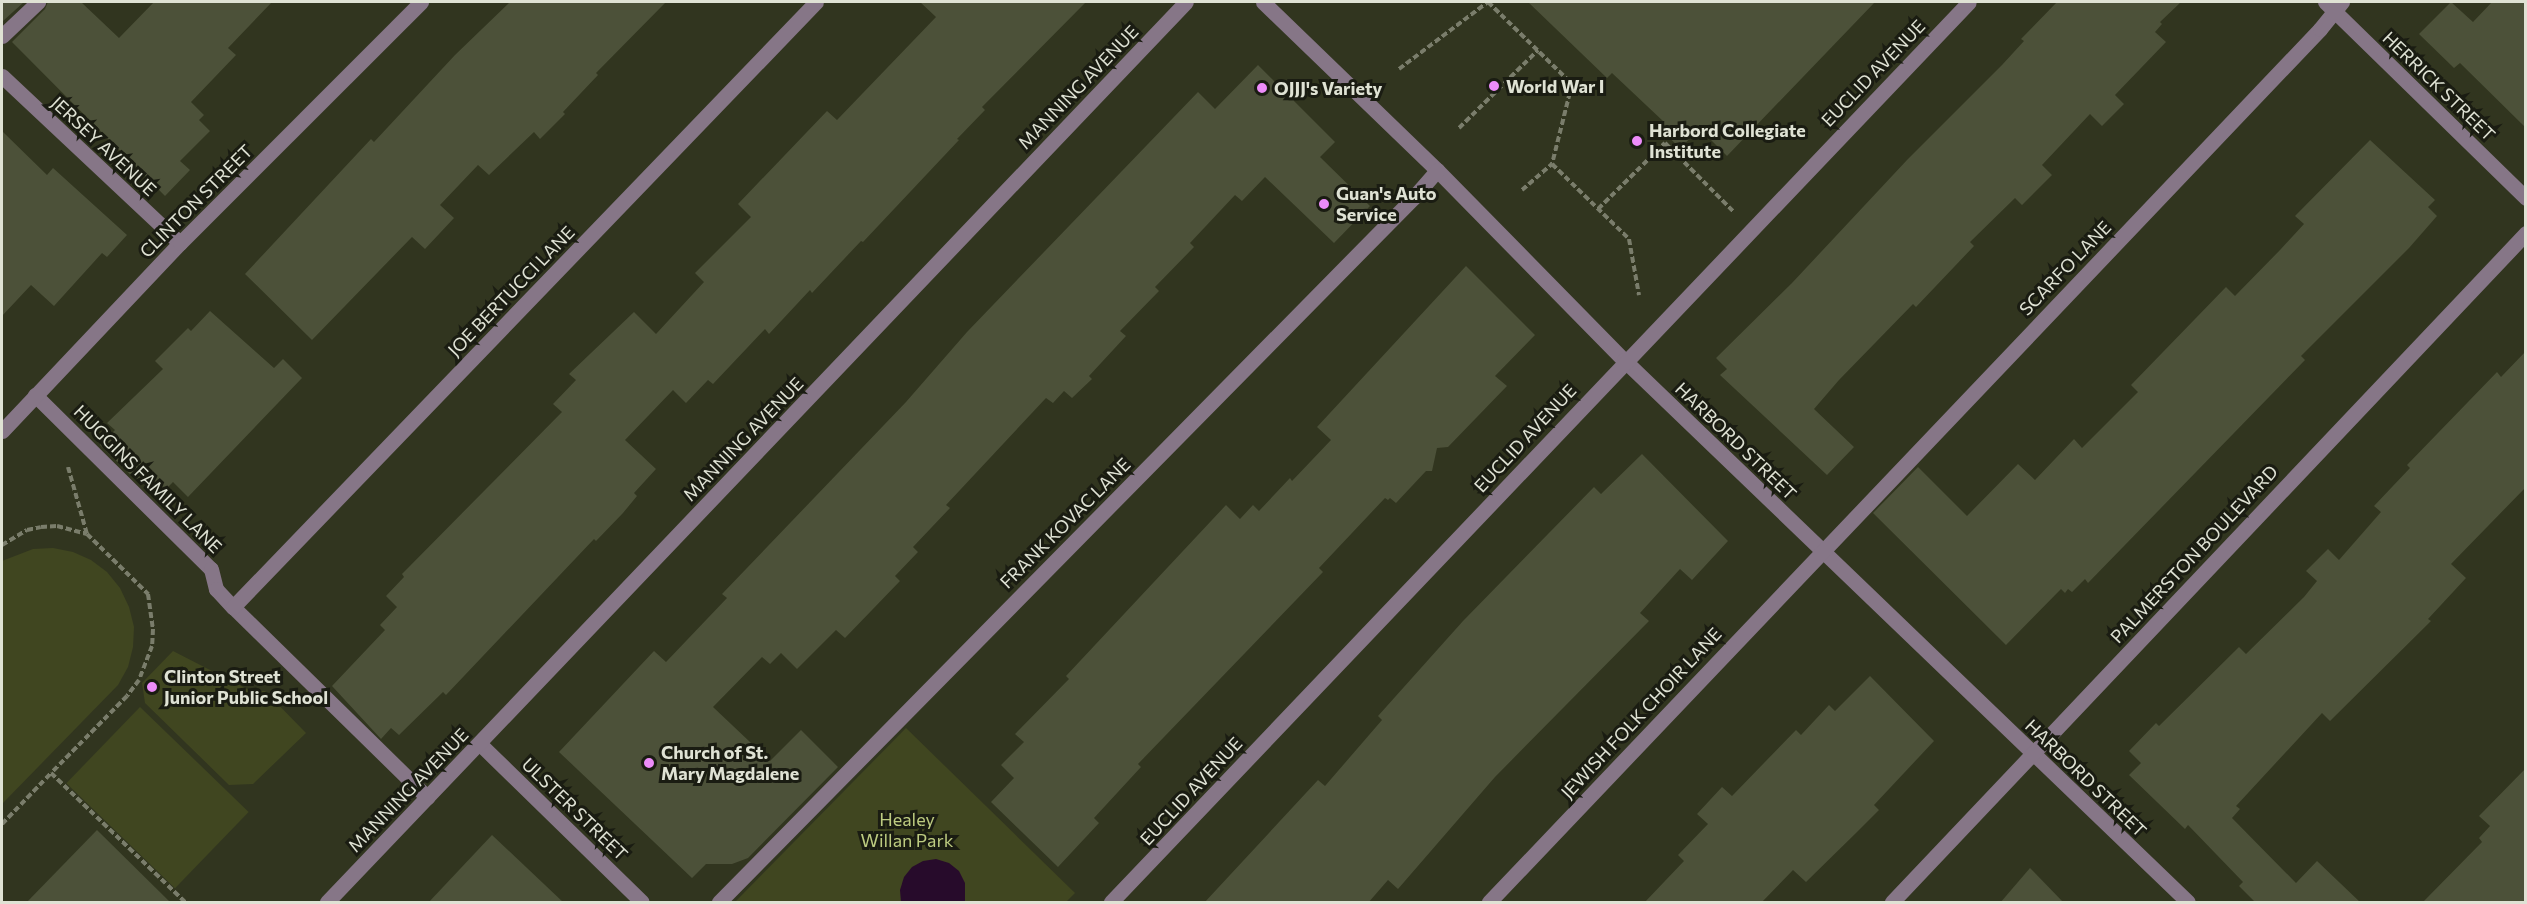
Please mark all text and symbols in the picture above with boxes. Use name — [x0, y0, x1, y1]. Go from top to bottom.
street label: EUCLID AVENUE — [1817, 15, 1929, 131]
street label: MANNING AVENUE — [1013, 21, 1143, 153]
street label: HERRICK STREET — [2378, 27, 2500, 145]
place label: World War I — [1506, 75, 1604, 97]
place label: OJJJ's Variety — [1274, 77, 1382, 99]
marker: World War I — [1487, 79, 1501, 93]
marker: OJJJ's Variety — [1255, 81, 1269, 95]
street label: JERSEY AVENUE — [47, 92, 161, 200]
place label: Harbord Collegiate Institute — [1649, 120, 1806, 162]
marker: Harbord Collegiate Institute — [1630, 134, 1644, 148]
street label: CLINTON STREET — [135, 140, 257, 262]
place label: Guan's Auto Service — [1336, 183, 1436, 226]
marker: Guan's Auto Service — [1317, 197, 1331, 211]
street label: SCARFO LANE — [2015, 216, 2115, 320]
street label: JOE BERTUCCI LANE — [443, 221, 579, 361]
street label: MANNING AVENUE — [678, 373, 808, 505]
street label: HARBORD STREET — [1671, 378, 1801, 504]
street label: EUCLID AVENUE — [1469, 380, 1581, 496]
street label: HUGGINS FAMILY LANE — [70, 401, 226, 557]
street label: FRANK KOVAC LANE — [995, 453, 1135, 593]
street label: PALMERSTON BOULEVARD — [2106, 461, 2282, 647]
street label: JEWISH FOLK CHOIR LANE — [1556, 623, 1726, 803]
place label: Clinton Street Junior Public School — [164, 666, 328, 708]
marker: Clinton Street Junior Public School — [145, 680, 159, 694]
street label: HARBORD STREET — [2021, 715, 2151, 841]
street label: MANNING AVENUE — [343, 724, 473, 856]
street label: EUCLID AVENUE — [1135, 733, 1247, 849]
place label: Church of St. Mary Magdalene — [661, 742, 799, 784]
street label: ULSTER STREET — [518, 753, 632, 865]
marker: Church of St. Mary Magdalene — [642, 756, 656, 770]
park label: Healey Willan Park — [861, 809, 953, 852]

